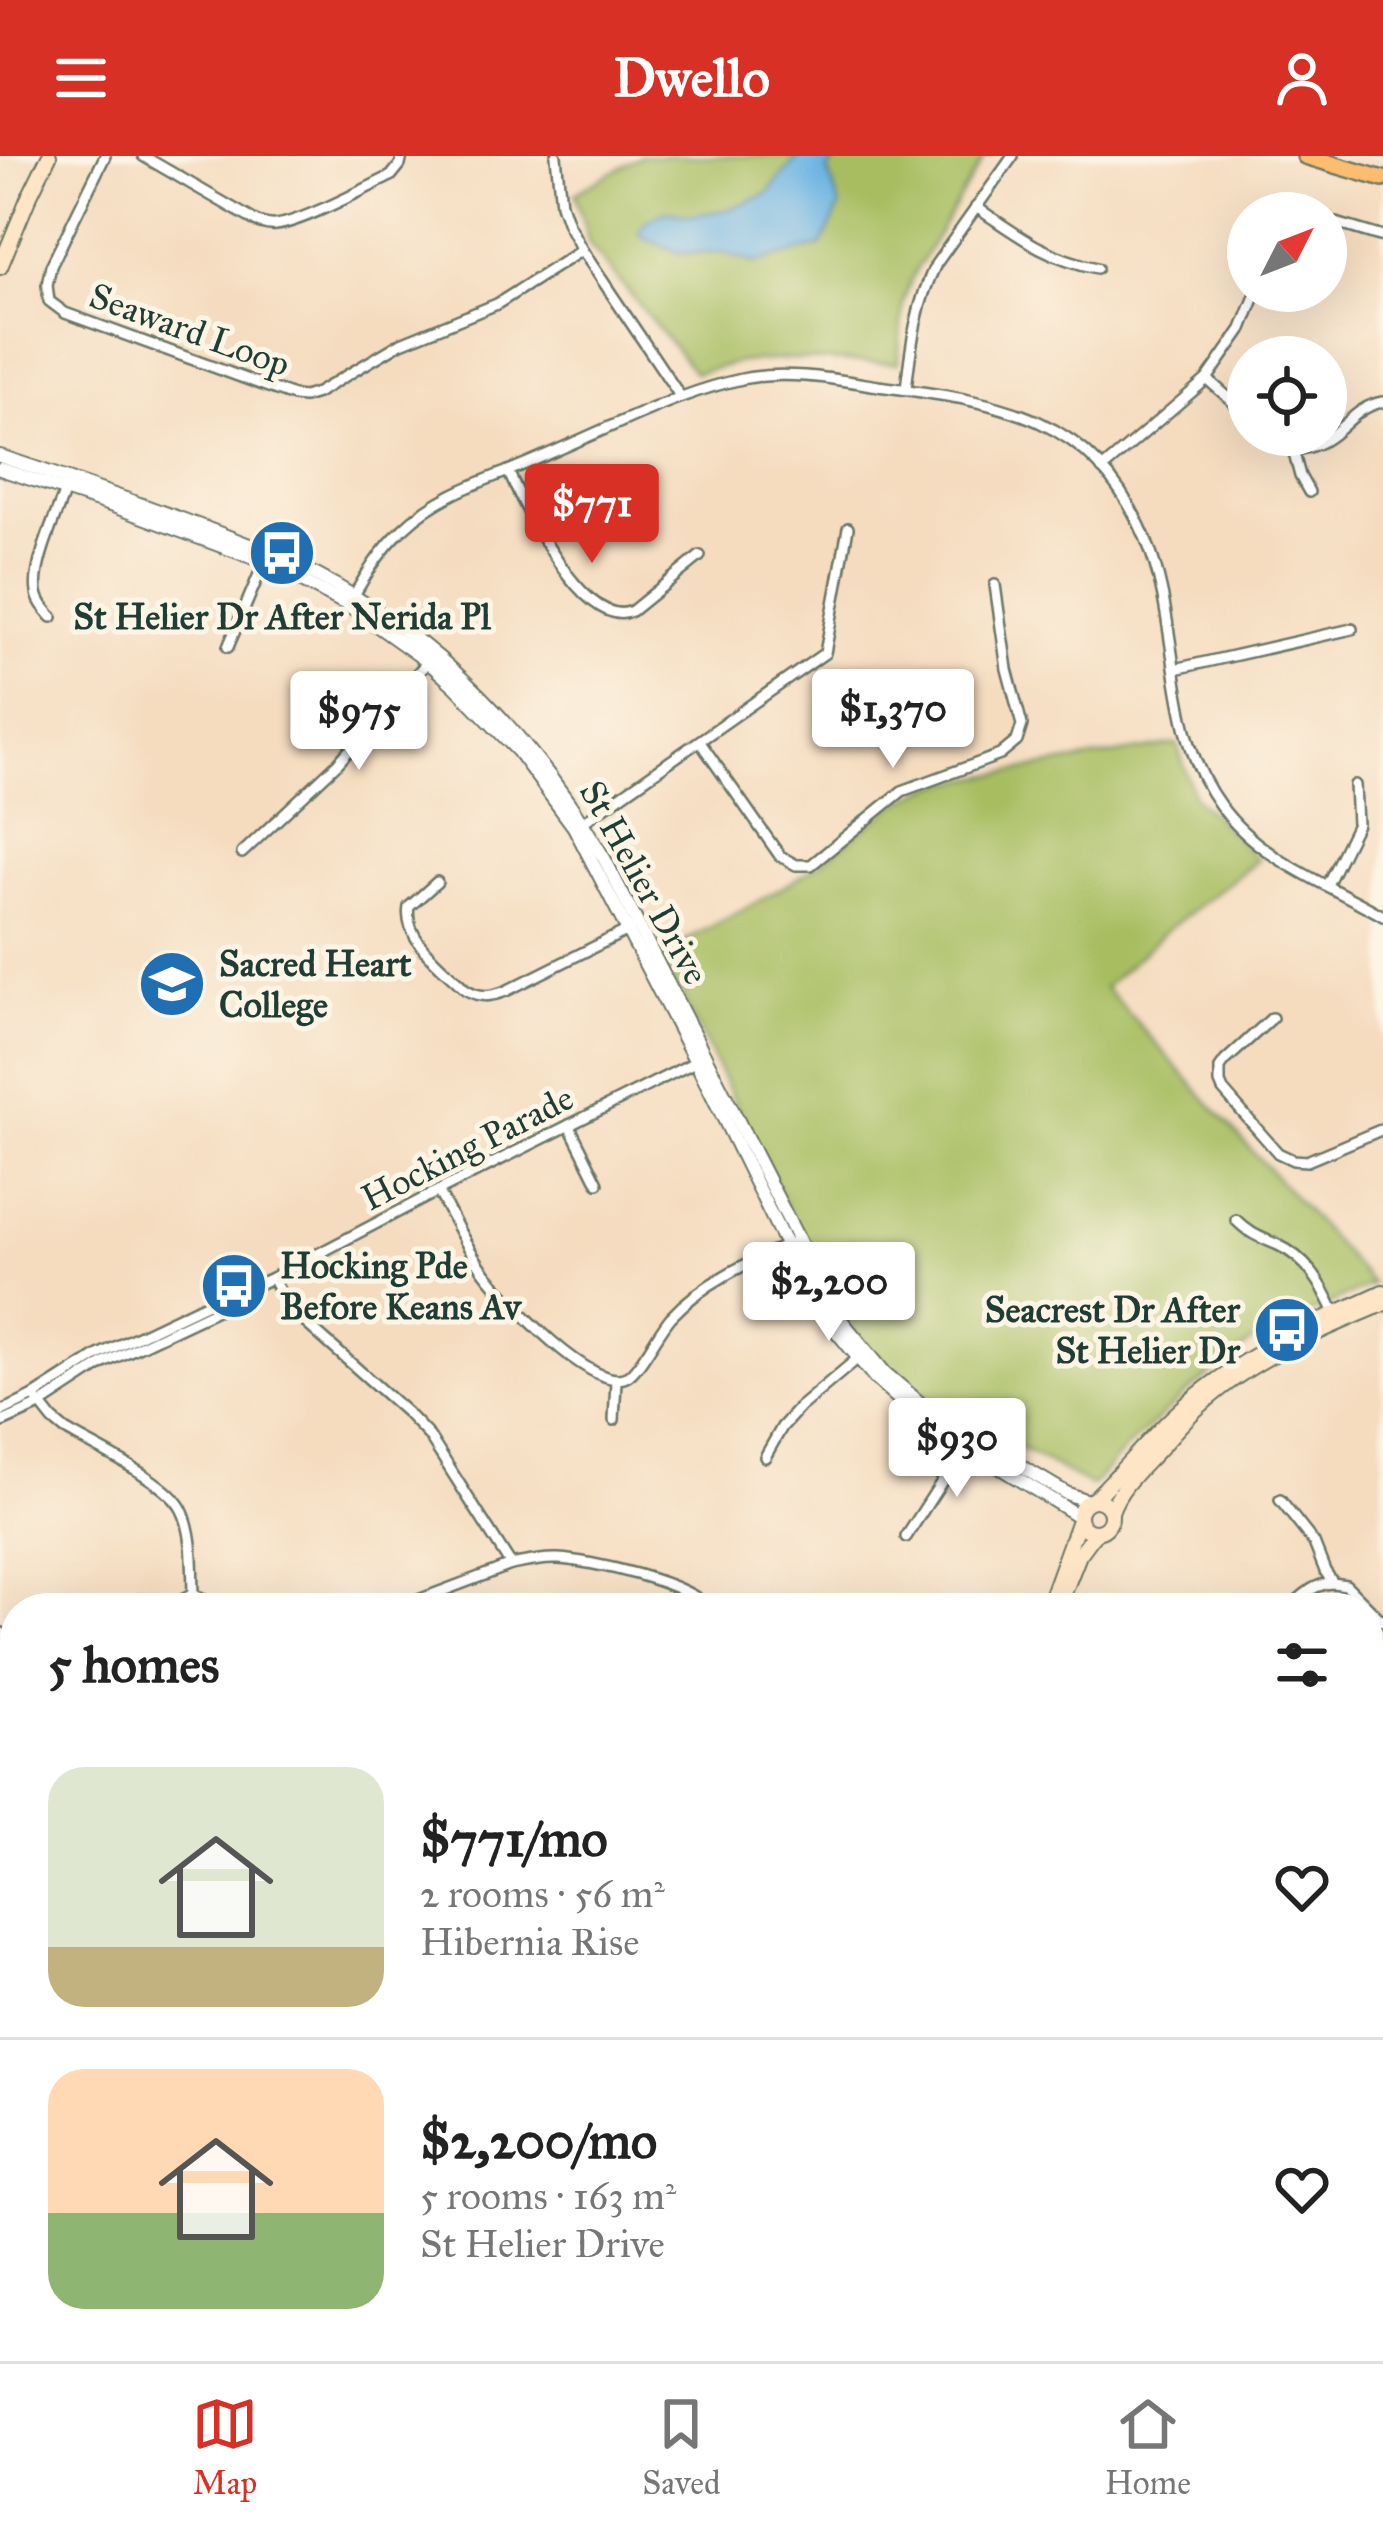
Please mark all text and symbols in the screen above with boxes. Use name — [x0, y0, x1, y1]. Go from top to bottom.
icon: menu — [48, 45, 114, 111]
text: Dwello — [613, 45, 770, 111]
icon: person — [1269, 45, 1335, 111]
north arrow — [1227, 192, 1347, 312]
map controls — [1227, 192, 1347, 456]
street label: Seaward Loop — [83, 273, 296, 387]
button: locate — [1227, 336, 1347, 456]
pin: $771 — [521, 464, 663, 566]
text: $771 — [552, 479, 632, 527]
bus stop icon: St Helier Dr After Nerida Pl — [247, 518, 317, 588]
place label: St Helier Dr After Nerida Pl — [73, 595, 492, 639]
pin: $1,370 — [795, 669, 991, 771]
pin: $975 — [288, 671, 430, 773]
text: $1,370 — [839, 684, 947, 732]
text: $975 — [317, 686, 401, 734]
street label: St Helier Drive — [570, 773, 718, 992]
place label: Sacred Heart College — [219, 942, 412, 1027]
school or university icon: Sacred Heart College — [137, 949, 207, 1019]
street label: Hocking Parade — [354, 1076, 581, 1220]
pin: $2,200 — [731, 1242, 927, 1344]
place label: Hocking Pde Before Keans Av — [280, 1244, 522, 1329]
bus stop icon: Hocking Pde Before Keans Av — [199, 1251, 269, 1321]
text: $2,200 — [770, 1257, 888, 1305]
place label: Seacrest Dr After St Helier Dr — [985, 1288, 1240, 1373]
bus stop icon: Seacrest Dr After St Helier Dr — [1252, 1295, 1322, 1365]
pin: $930 — [886, 1398, 1028, 1500]
text: $930 — [916, 1413, 998, 1461]
icon: filters — [1269, 1632, 1335, 1698]
text: 5 homes — [48, 1634, 219, 1696]
text: $771/mo — [420, 1808, 608, 1870]
icon: home — [144, 1815, 288, 1959]
icon: heart — [1269, 1854, 1335, 1920]
text: 2 rooms · 56 m² — [420, 1870, 665, 1918]
text: Hibernia Rise — [420, 1918, 639, 1966]
text: $2,200/mo — [420, 2110, 657, 2172]
icon: home — [144, 2117, 288, 2261]
icon: heart — [1269, 2156, 1335, 2222]
text: 5 rooms · 163 m² — [420, 2172, 676, 2220]
text: St Helier Drive — [420, 2220, 665, 2268]
tab: Map — [192, 2391, 258, 2503]
tab: Saved — [642, 2391, 721, 2503]
tab: Home — [1105, 2391, 1191, 2503]

